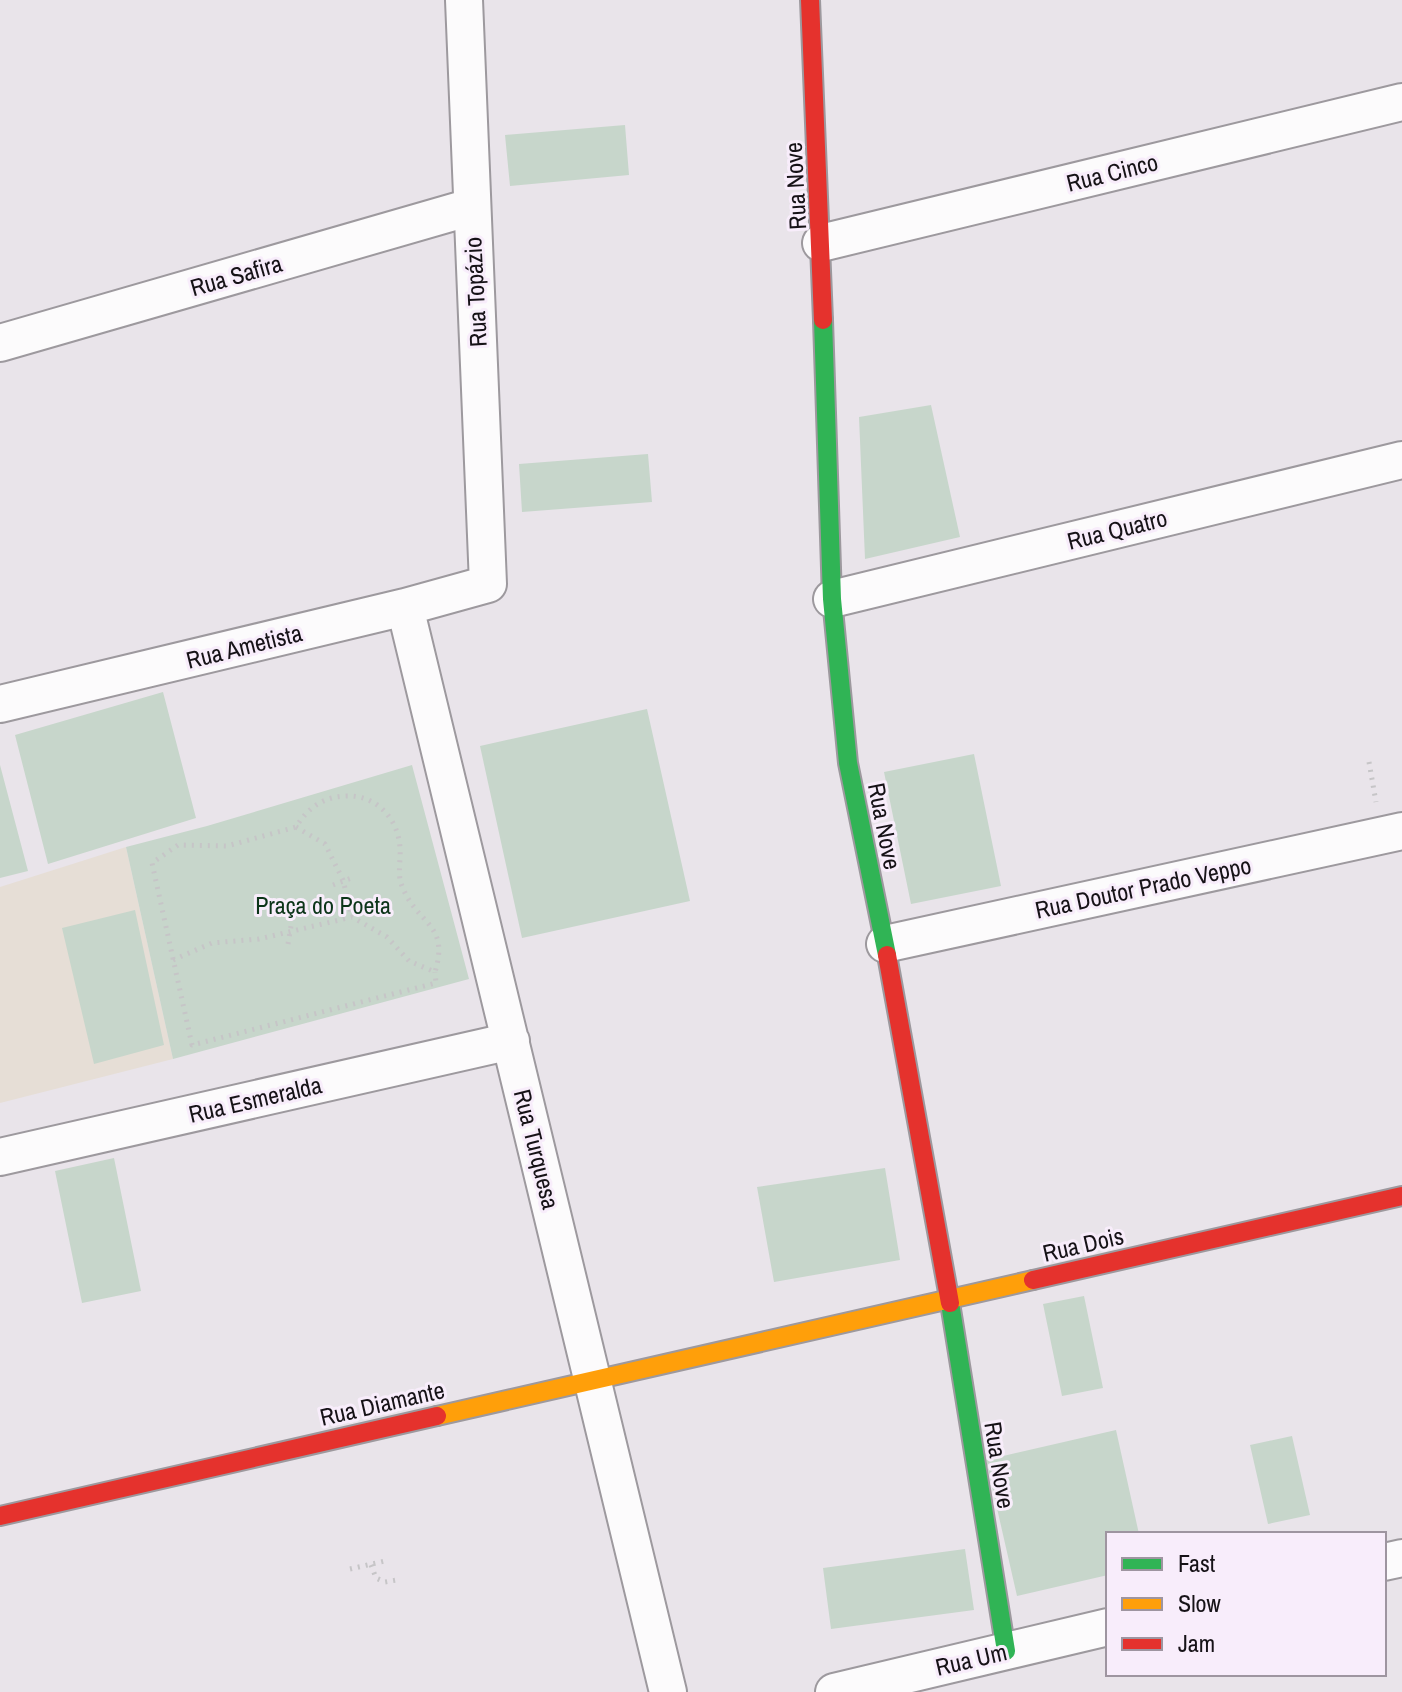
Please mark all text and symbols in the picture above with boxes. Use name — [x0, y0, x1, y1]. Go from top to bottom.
street label: Rua Nove — [777, 141, 813, 231]
street label: Rua Cinco — [1063, 145, 1161, 199]
street label: Rua Topázio — [456, 236, 494, 348]
street label: Rua Safira — [186, 247, 286, 303]
street label: Rua Quatro — [1064, 501, 1170, 557]
street label: Rua Ametista — [183, 616, 305, 676]
street label: Rua Nove — [861, 780, 909, 872]
street label: Rua Doutor Prado Veppo — [1032, 848, 1254, 926]
park label: Praça do Poeta — [255, 889, 391, 921]
street label: Rua Esmeralda — [185, 1068, 325, 1130]
street label: Rua Turquesa — [507, 1086, 567, 1212]
street label: Rua Dois — [1039, 1219, 1127, 1269]
street label: Rua Diamante — [317, 1373, 447, 1433]
street label: Rua Nove — [977, 1419, 1023, 1511]
legend — [1106, 1532, 1386, 1676]
text: Fast — [1178, 1547, 1216, 1579]
text: Slow — [1178, 1587, 1221, 1619]
text: Jam — [1178, 1627, 1215, 1659]
street label: Rua Um — [932, 1635, 1010, 1683]

